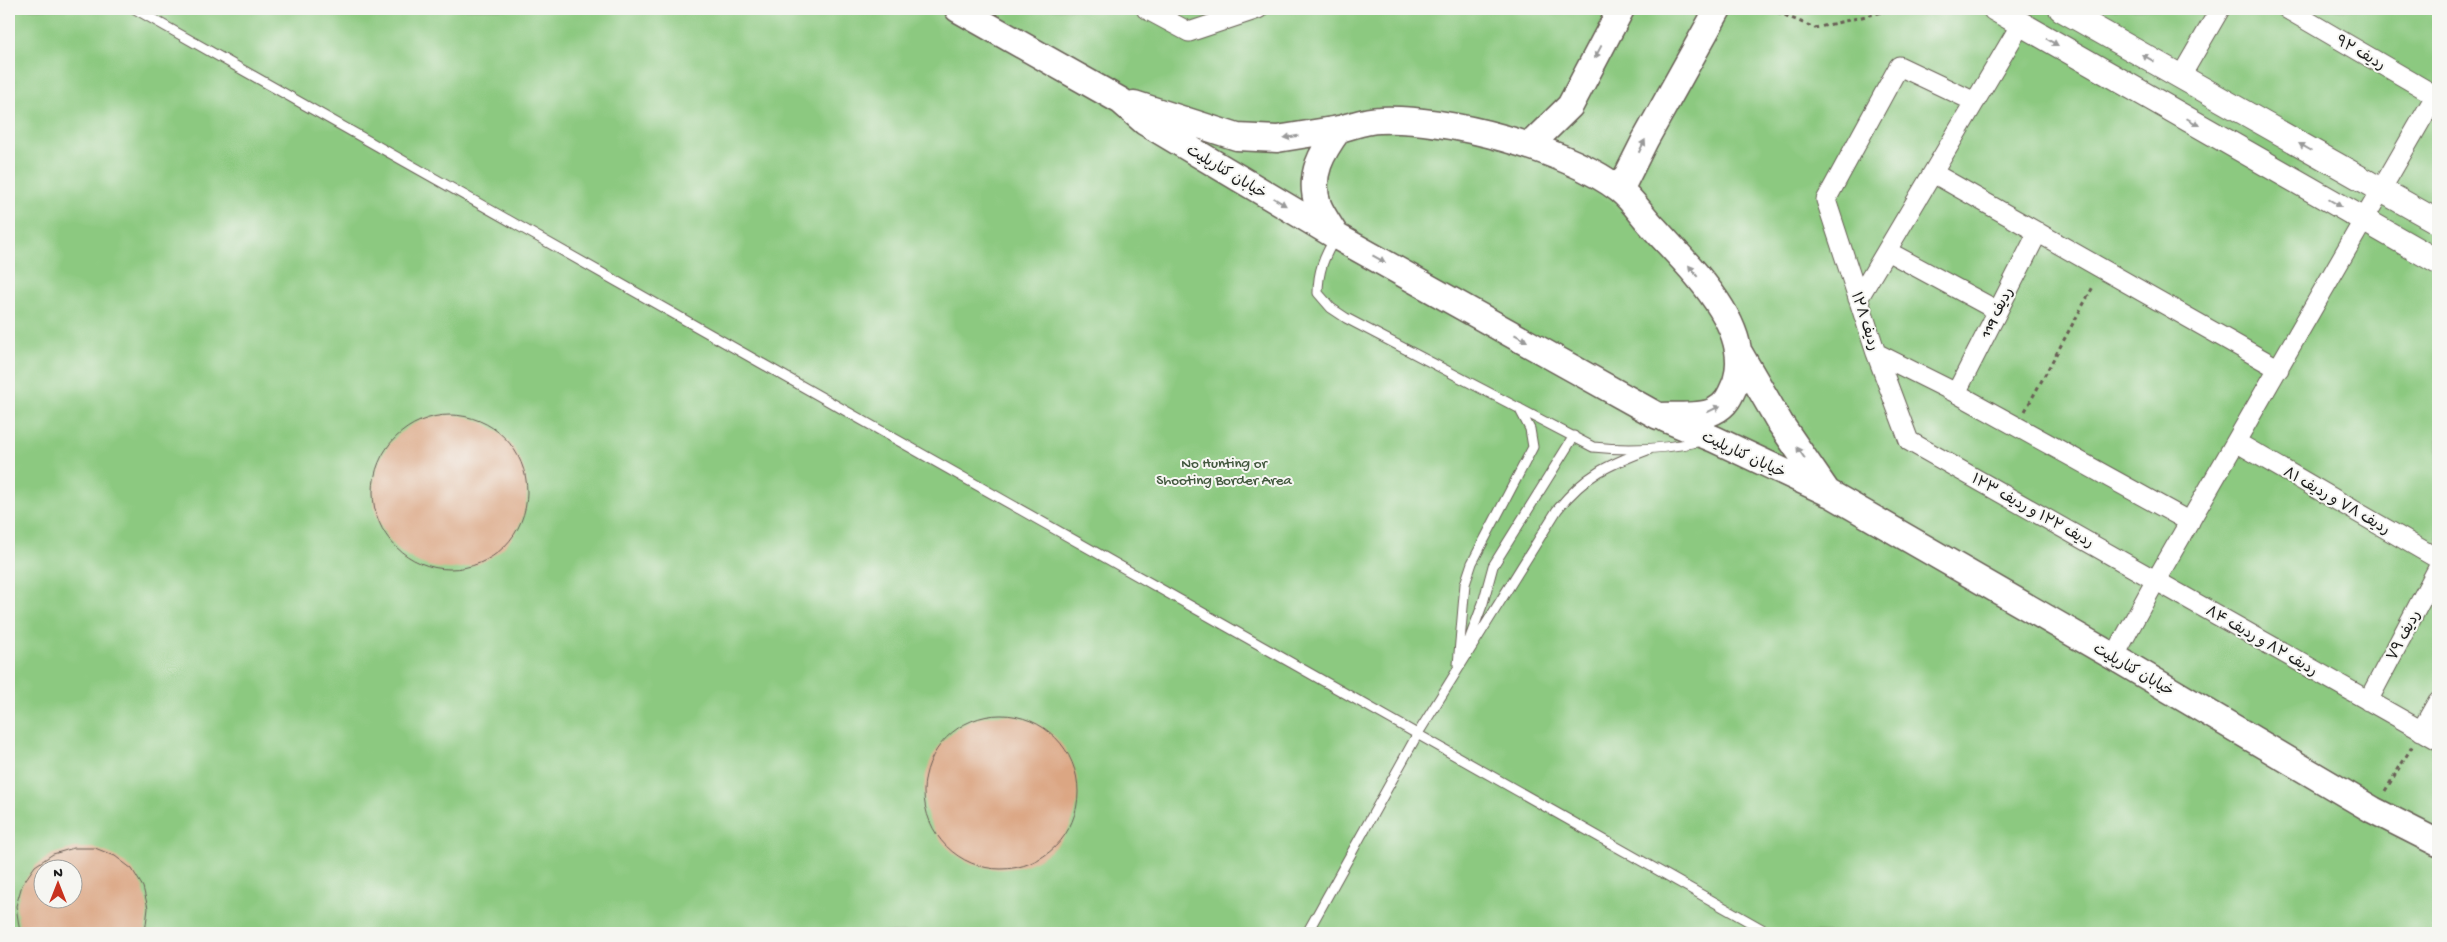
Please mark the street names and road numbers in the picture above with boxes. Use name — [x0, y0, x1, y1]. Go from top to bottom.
street label: ردیف ۹۲ — [2332, 32, 2388, 75]
street label: خیابان کنارپلیت — [1183, 142, 1269, 204]
street label: ردیف 119 — [1977, 285, 2018, 342]
street label: ردیف ۱۲۸ — [1846, 290, 1882, 353]
street label: خیابان کنارپلیت — [1699, 429, 1788, 483]
street label: ردیف ۷۸ و ردیف ۸۱ — [2279, 464, 2393, 540]
street label: ردیف ۱۲۲ و ردیف ۱۲۳ — [1968, 471, 2096, 553]
street label: ردیف ۸۲ و ردیف ۸۴ — [2202, 603, 2320, 681]
street label: ردیف ۷۹ — [2384, 608, 2426, 664]
street label: خیابان کنارپلیت — [2089, 640, 2177, 701]

